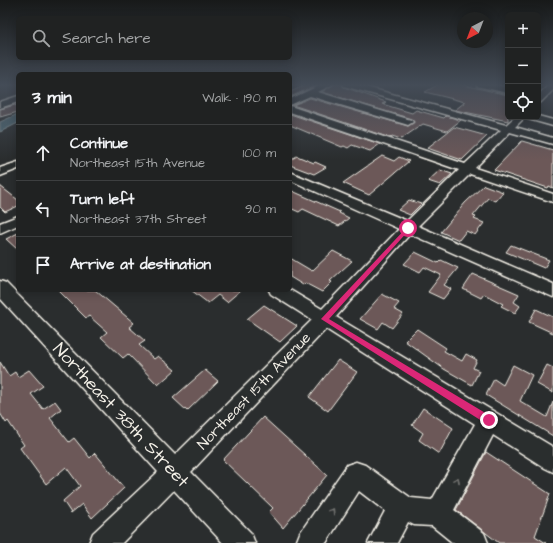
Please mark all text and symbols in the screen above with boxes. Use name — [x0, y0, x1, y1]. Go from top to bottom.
north arrow — [457, 12, 493, 48]
map controls — [505, 12, 541, 120]
button: + — [505, 12, 541, 48]
search box — [16, 16, 292, 60]
icon: search — [30, 27, 52, 49]
text: Search here — [62, 28, 151, 49]
button: − — [505, 48, 541, 84]
button: locate — [505, 84, 541, 120]
text: 3 min — [32, 86, 72, 110]
text: Walk · 190 m — [202, 89, 276, 107]
text: Continue — [70, 133, 128, 154]
icon: ahead — [32, 142, 54, 164]
text: 100 m — [243, 144, 276, 162]
text: Northeast 15th Avenue — [70, 154, 205, 172]
text: Turn left — [70, 189, 134, 210]
icon: left — [32, 198, 54, 220]
text: 90 m — [245, 200, 276, 218]
text: Northeast 37th Street — [70, 210, 207, 228]
route start — [399, 219, 417, 237]
icon: arrive — [32, 254, 54, 276]
text: Arrive at destination — [70, 254, 211, 275]
street label: Northeast 15th Avenue — [192, 328, 316, 454]
street label: Northeast 38th Street — [47, 337, 195, 493]
route end — [480, 411, 498, 429]
one-way arrow — [452, 477, 459, 484]
one-way arrow — [327, 508, 334, 515]

